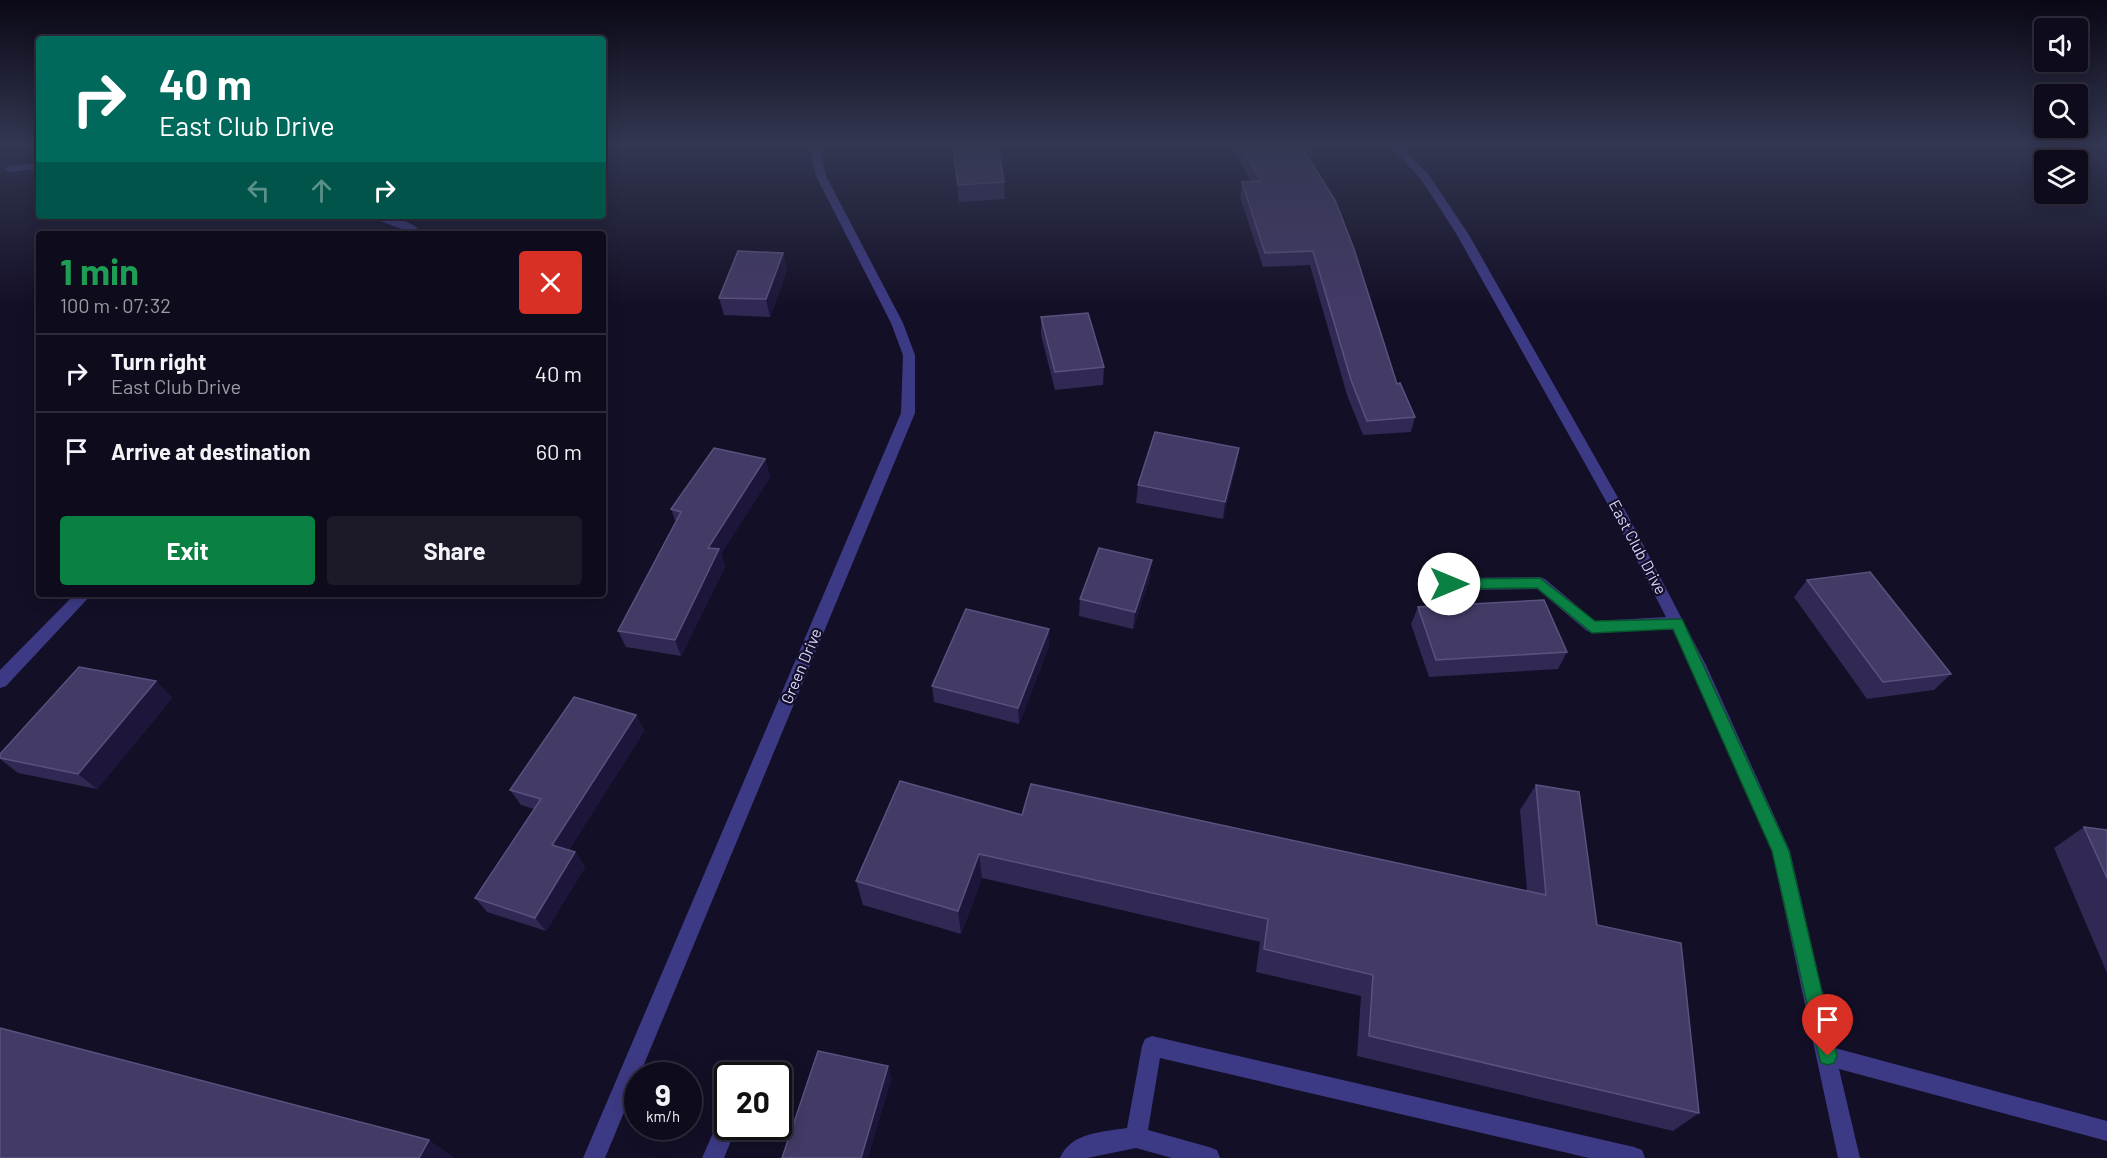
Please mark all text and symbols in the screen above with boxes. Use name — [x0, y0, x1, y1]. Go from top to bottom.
map controls — [2034, 18, 2088, 204]
button: sound — [2034, 18, 2088, 72]
text: 40 m — [159, 58, 252, 108]
icon: right — [60, 60, 138, 138]
button: search — [2034, 84, 2088, 138]
text: East Club Drive — [159, 109, 335, 141]
button: layers — [2034, 150, 2088, 204]
icon: left — [242, 174, 275, 207]
icon: ahead — [305, 174, 338, 207]
icon: right — [368, 174, 401, 207]
text: 1 min — [60, 249, 139, 292]
button: close — [519, 251, 582, 314]
text: 100 m · 07:32 — [60, 293, 171, 317]
text: Turn right — [111, 348, 206, 374]
icon: right — [60, 357, 93, 390]
text: 40 m — [535, 360, 582, 386]
text: East Club Drive — [111, 374, 241, 398]
icon: arrive — [60, 435, 93, 468]
text: Arrive at destination — [111, 438, 310, 464]
text: 60 m — [536, 438, 582, 464]
street label: East Club Drive — [1606, 496, 1671, 597]
button: Exit — [60, 516, 315, 585]
button: Share — [327, 516, 582, 585]
position arrow — [1417, 552, 1481, 616]
street label: Green Drive — [776, 625, 825, 706]
pin — [1802, 994, 1853, 1056]
icon: arrive — [1811, 1003, 1844, 1036]
speed limit sign: 20 — [714, 1062, 792, 1140]
text: 9 — [655, 1076, 671, 1112]
text: km/h — [646, 1107, 680, 1125]

